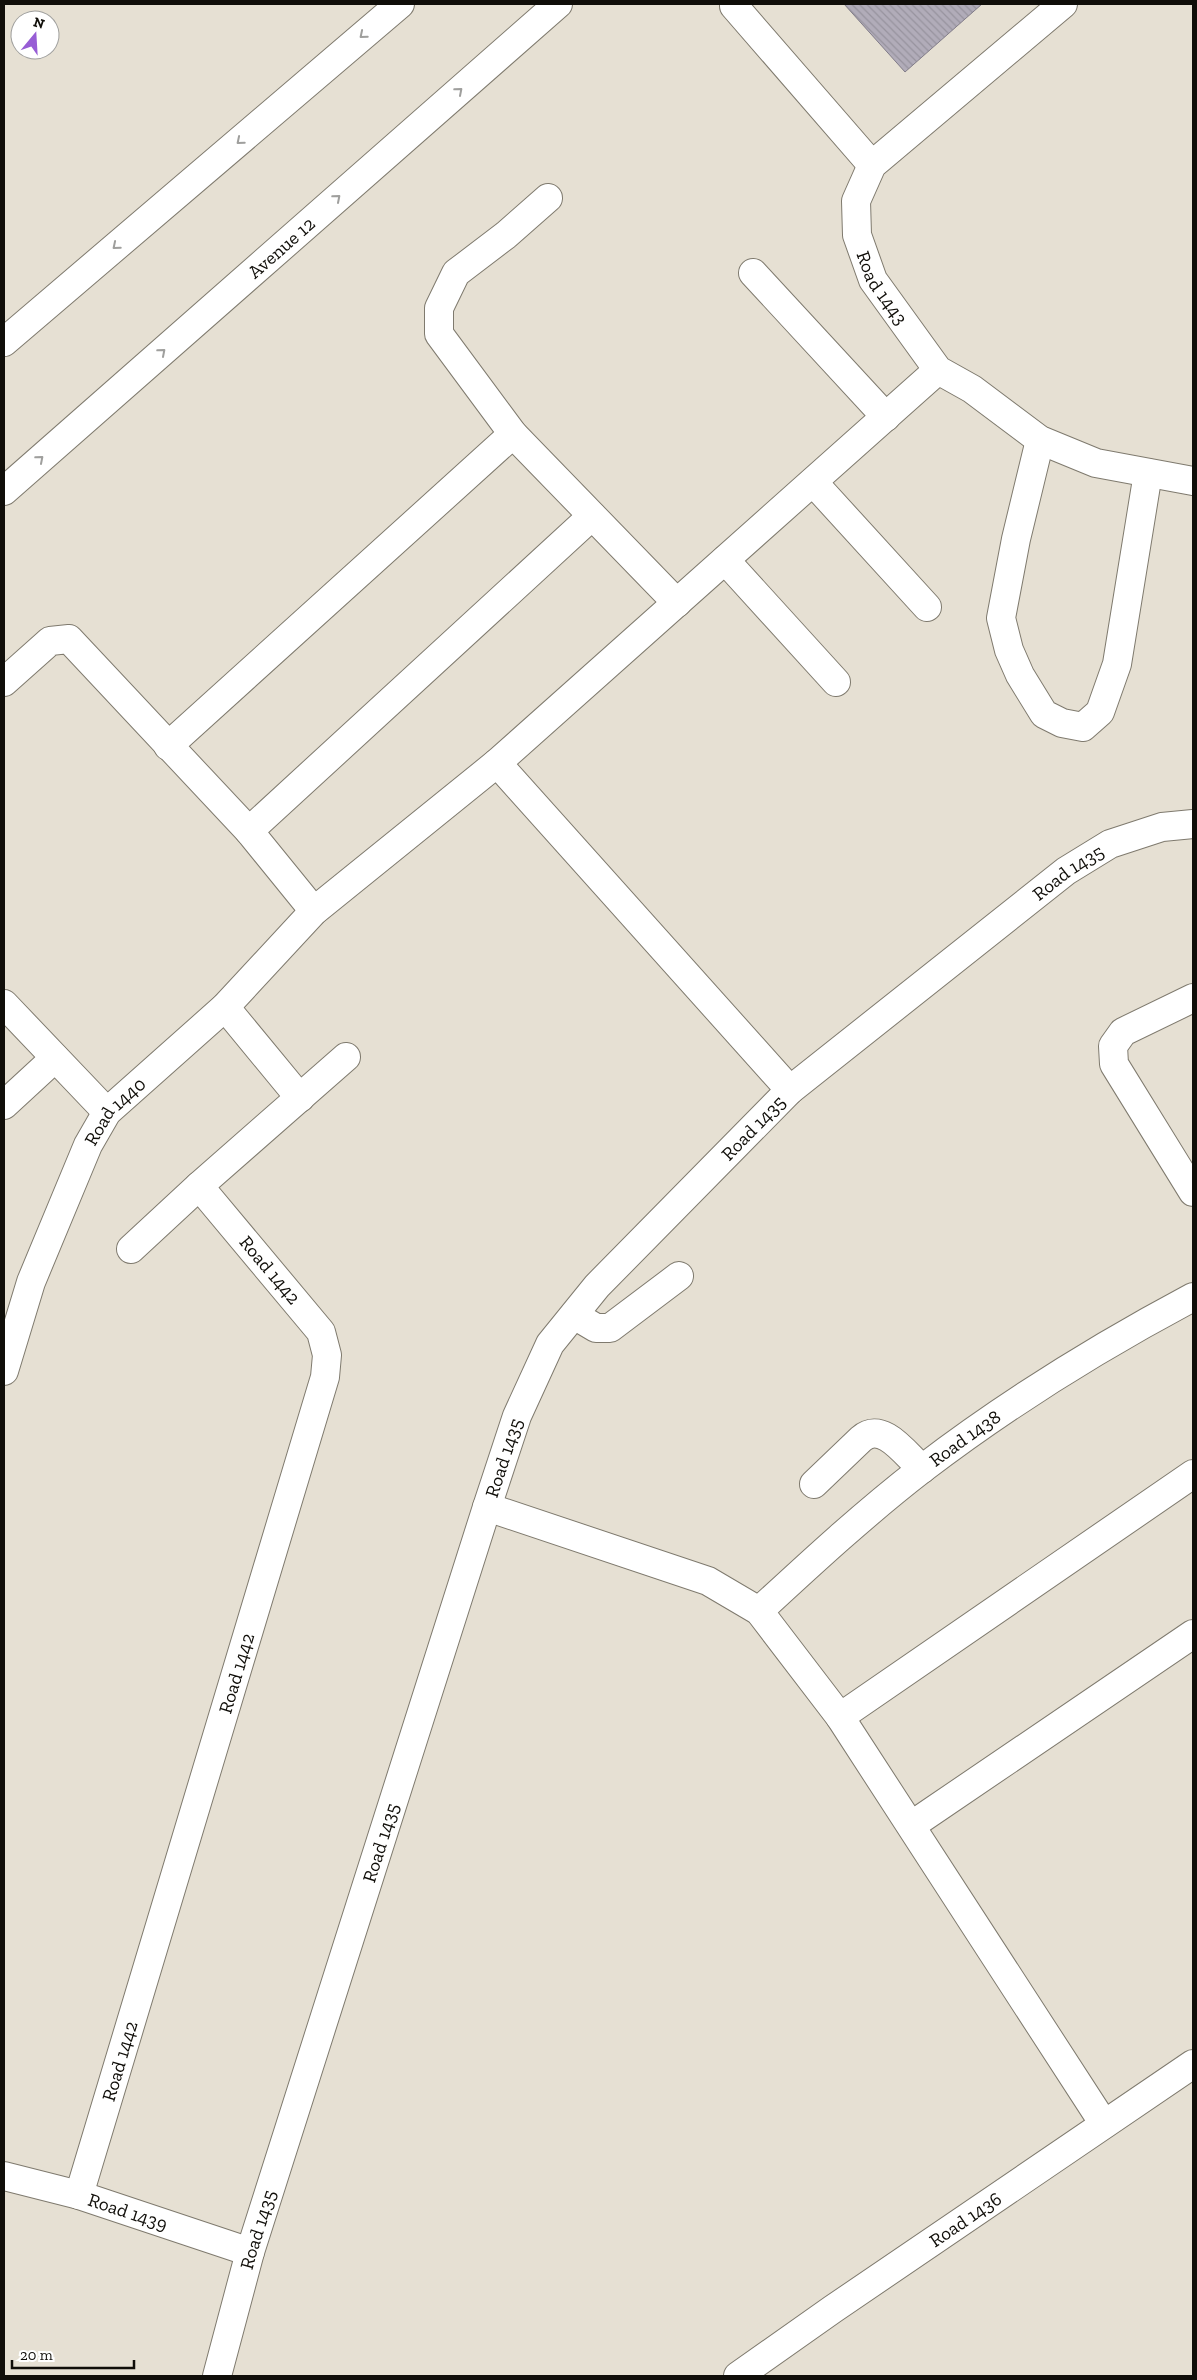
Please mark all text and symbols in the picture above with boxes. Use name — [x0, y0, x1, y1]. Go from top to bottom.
north arrow — [10, 10, 60, 60]
text: N — [31, 13, 47, 33]
one-way arrow — [360, 30, 369, 39]
one-way arrow — [453, 87, 462, 96]
one-way arrow — [236, 135, 245, 144]
one-way arrow — [331, 195, 340, 204]
street label: Avenue 12 — [243, 212, 319, 283]
one-way arrow — [113, 241, 122, 249]
street label: Road 1443 — [852, 248, 913, 329]
one-way arrow — [157, 349, 166, 358]
one-way arrow — [35, 456, 44, 465]
street label: Road 1435 — [1027, 839, 1108, 905]
street label: Road 1440 — [79, 1072, 150, 1149]
street label: Road 1435 — [716, 1090, 790, 1165]
street label: Road 1442 — [235, 1231, 305, 1309]
street label: Road 1438 — [924, 1405, 1005, 1471]
street label: Road 1435 — [480, 1415, 527, 1500]
street label: Road 1442 — [213, 1630, 259, 1716]
street label: Road 1435 — [357, 1800, 404, 1885]
street label: Road 1442 — [96, 2018, 142, 2104]
street label: Road 1436 — [925, 2186, 1006, 2252]
street label: Road 1439 — [85, 2187, 171, 2235]
street label: Road 1435 — [234, 2187, 281, 2272]
scale bar — [12, 2338, 135, 2370]
text: 20 m — [20, 2346, 53, 2364]

